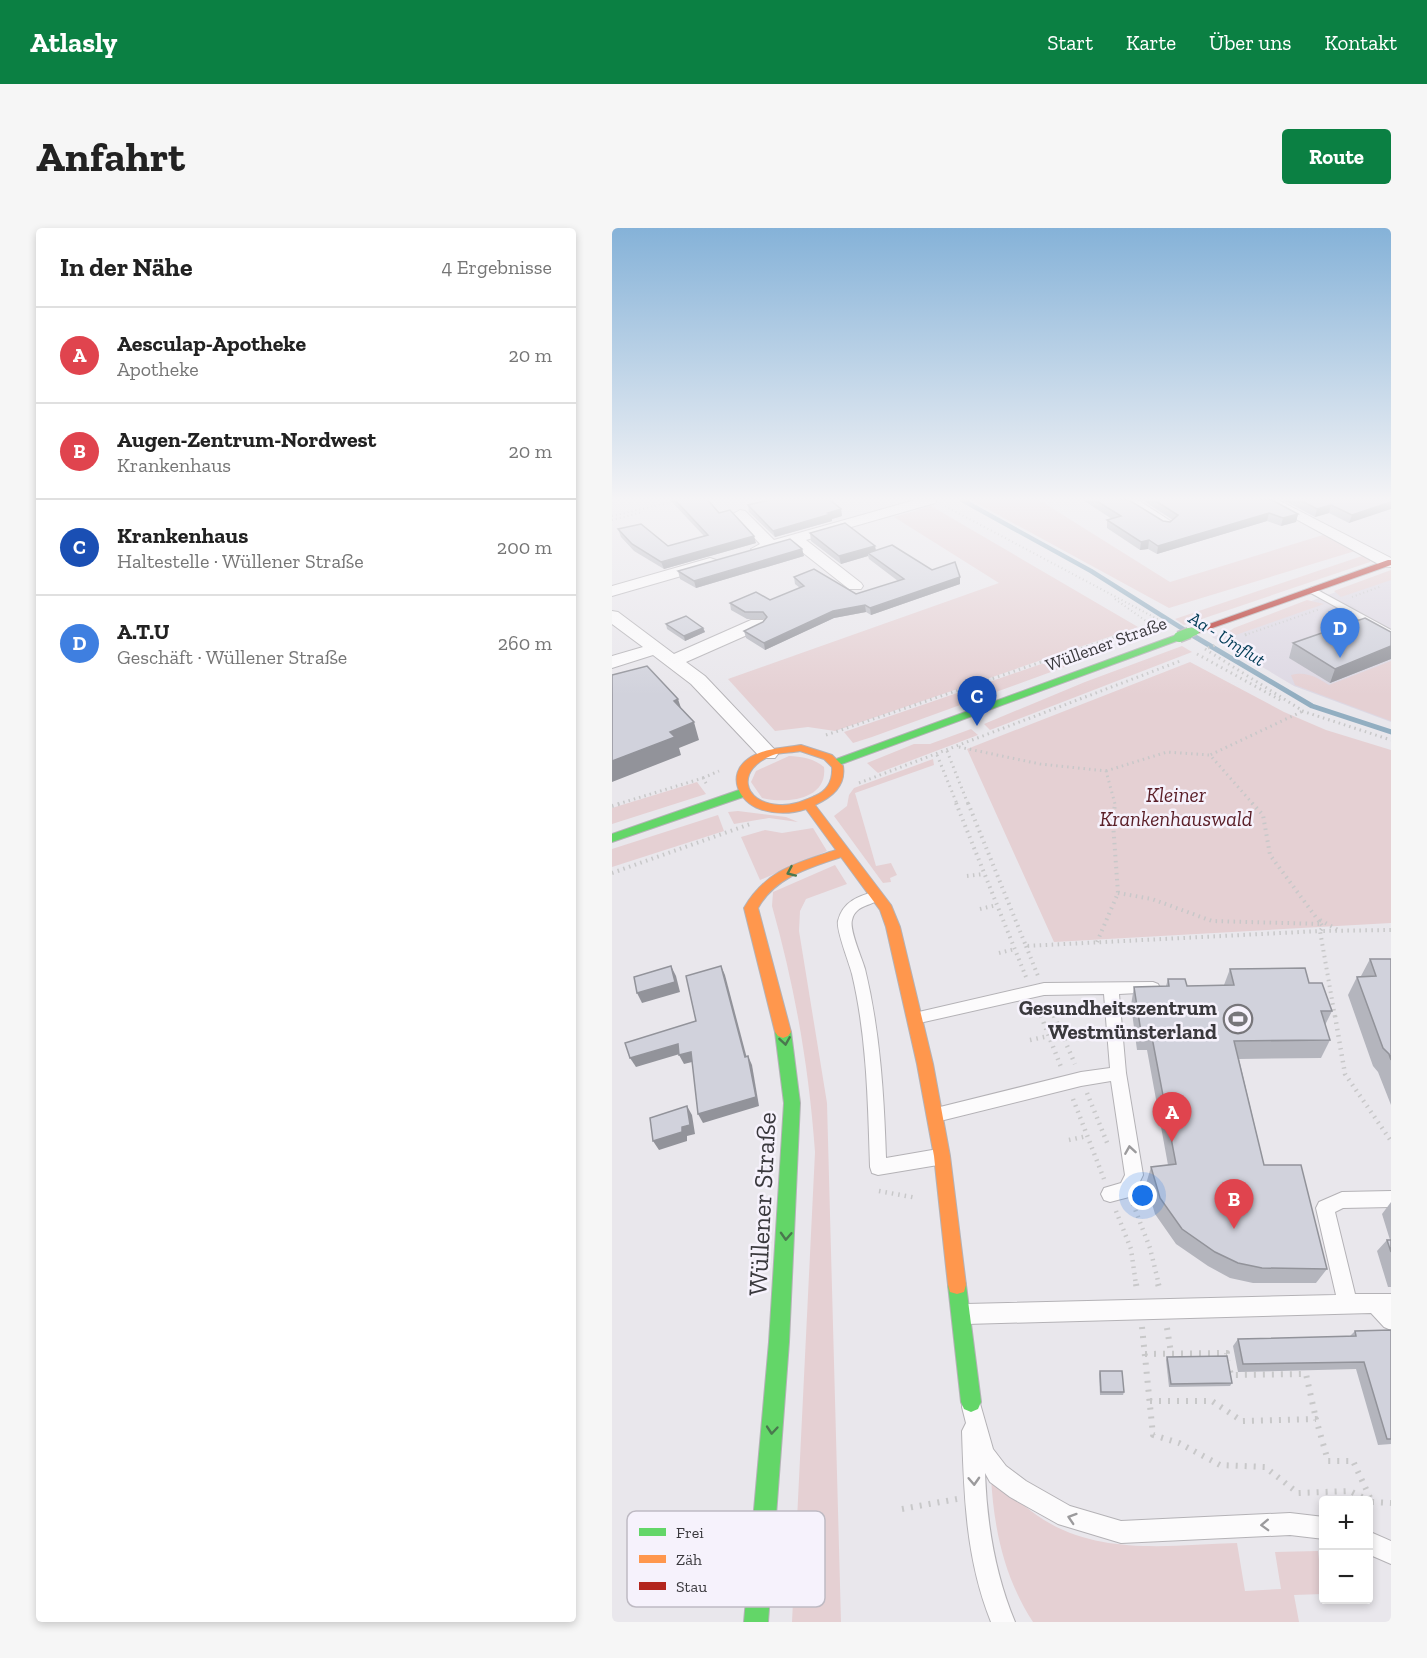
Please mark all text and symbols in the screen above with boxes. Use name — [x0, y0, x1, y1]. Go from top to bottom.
text: Atlasly — [30, 26, 117, 59]
text: Start — [1047, 30, 1093, 55]
text: Karte — [1126, 30, 1176, 55]
text: Über uns — [1209, 30, 1291, 55]
text: Kontakt — [1324, 30, 1397, 55]
button: Route — [1282, 129, 1391, 184]
text: Anfahrt — [36, 131, 185, 182]
text: In der Nähe — [60, 251, 192, 283]
text: 4 Ergebnisse — [442, 255, 552, 279]
text: Aesculap-Apotheke — [117, 330, 306, 357]
text: A — [73, 343, 86, 367]
text: 20 m — [508, 343, 552, 367]
text: Apotheke — [117, 357, 199, 381]
text: Augen-Zentrum-Nordwest — [117, 426, 376, 453]
text: B — [73, 439, 86, 463]
text: 20 m — [508, 439, 552, 463]
text: Krankenhaus — [117, 453, 231, 477]
text: Krankenhaus — [117, 522, 248, 549]
text: C — [73, 535, 86, 559]
text: 200 m — [497, 535, 552, 559]
text: Haltestelle · Wüllener Straße — [117, 549, 364, 573]
water label: Aa - Umflut — [1184, 606, 1269, 671]
pin: D — [1320, 608, 1360, 658]
street label: Wüllener Straße — [1042, 612, 1170, 676]
text: A.T.U — [117, 618, 170, 645]
text: D — [73, 631, 86, 655]
text: 260 m — [498, 631, 552, 655]
text: Geschäft · Wüllener Straße — [117, 645, 347, 669]
pin: C — [958, 676, 997, 726]
park label: Kleiner Krankenhauswald — [1099, 782, 1253, 831]
one-way arrow — [786, 865, 797, 877]
place label: Gesundheitszentrum Westmünsterland — [1019, 995, 1218, 1044]
sports icon: Gesundheitszentrum Westmünsterland — [1222, 1003, 1254, 1035]
one-way arrow — [778, 1037, 790, 1046]
pin: A — [1152, 1092, 1192, 1142]
street label: Wüllener Straße — [741, 1111, 783, 1297]
one-way arrow — [1124, 1146, 1136, 1155]
pin: B — [1214, 1180, 1254, 1229]
your location — [1128, 1181, 1157, 1210]
one-way arrow — [779, 1231, 792, 1240]
one-way arrow — [766, 1426, 779, 1435]
one-way arrow — [968, 1477, 981, 1486]
map controls — [1319, 1496, 1373, 1604]
button: + — [1319, 1496, 1373, 1550]
legend — [627, 1511, 825, 1607]
one-way arrow — [1067, 1512, 1078, 1525]
one-way arrow — [1261, 1519, 1270, 1532]
text: Frei — [676, 1523, 704, 1542]
text: Zäh — [676, 1550, 702, 1569]
button: − — [1319, 1550, 1373, 1604]
text: Stau — [676, 1577, 707, 1596]

